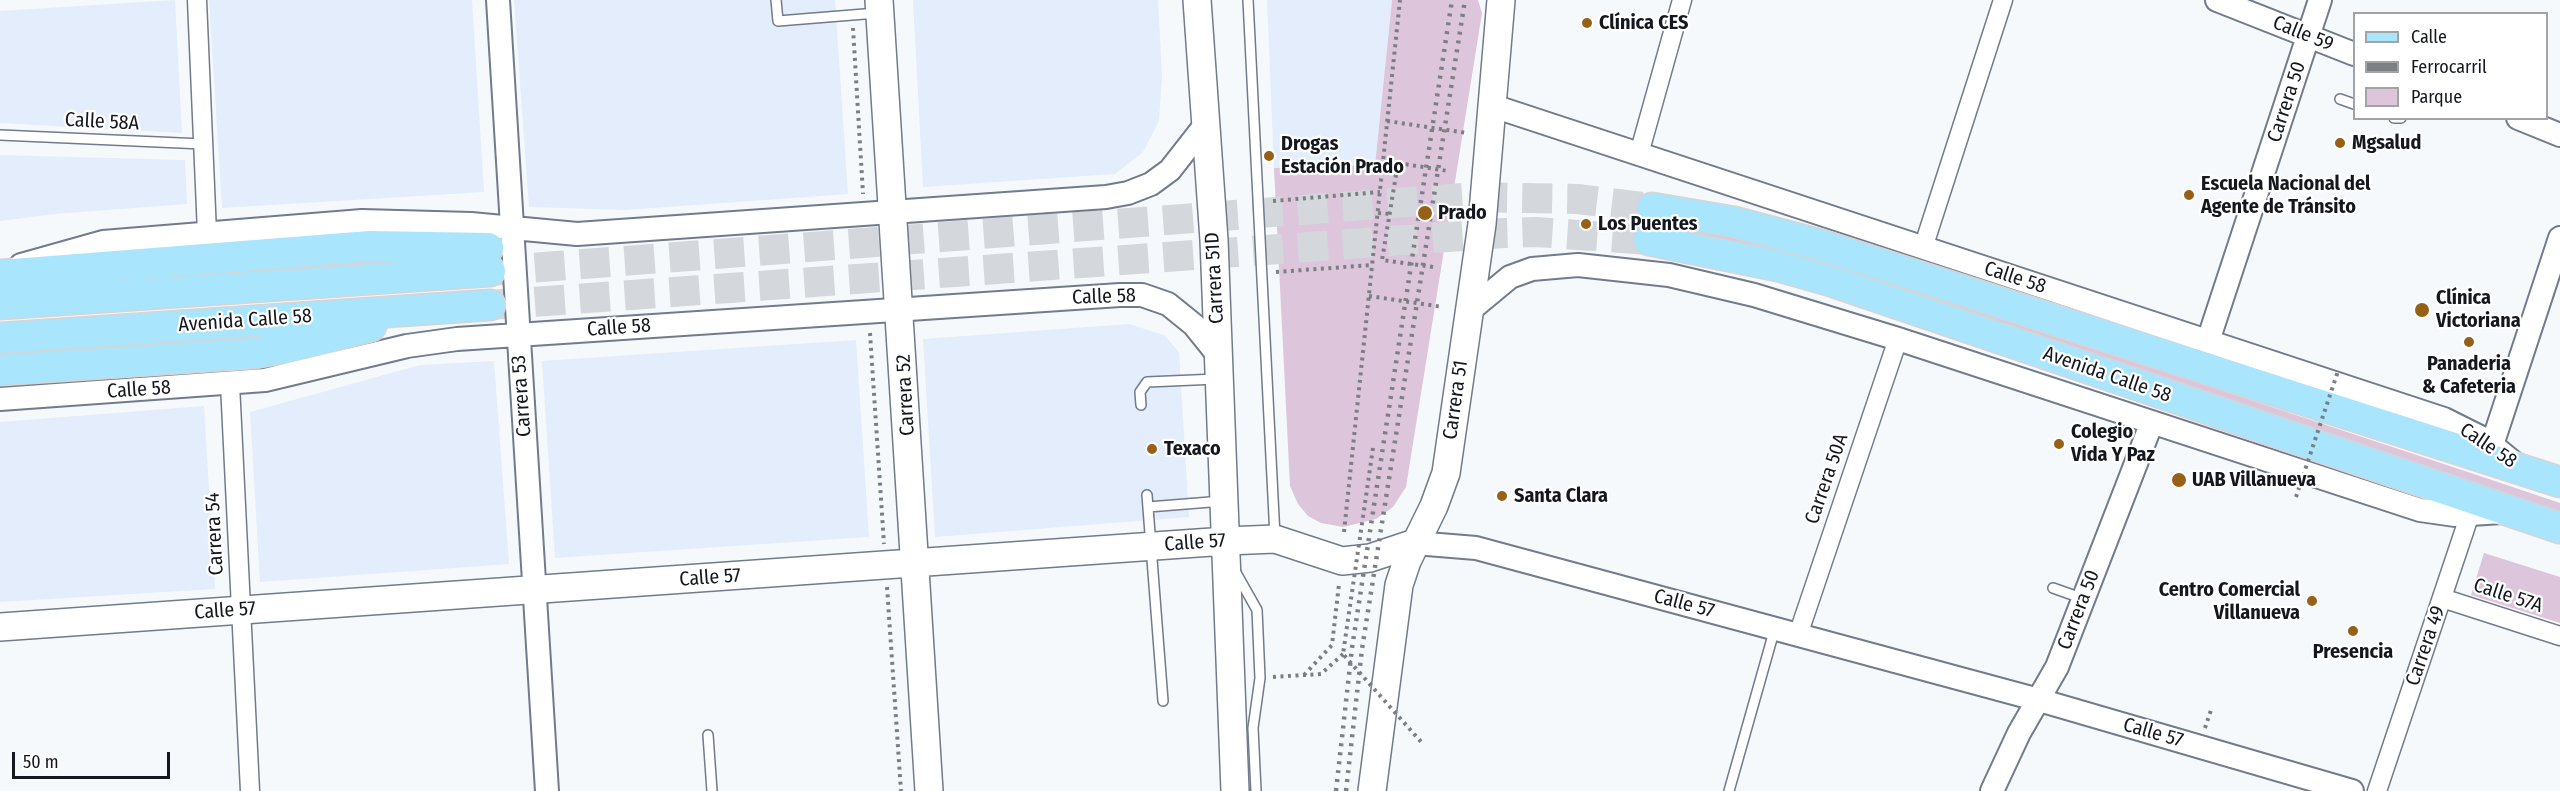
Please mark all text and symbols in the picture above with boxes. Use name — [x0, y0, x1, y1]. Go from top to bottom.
place label: Clínica CES — [1599, 11, 1688, 35]
street label: Calle 59 — [2269, 11, 2337, 57]
legend — [2353, 12, 2548, 120]
marker: Clínica CES — [1580, 16, 1594, 30]
text: Calle — [2411, 26, 2447, 48]
text: Ferrocarril — [2411, 56, 2487, 78]
street label: Carrera 50 — [2263, 59, 2311, 145]
text: Parque — [2411, 86, 2462, 108]
street label: Calle 58A — [64, 108, 140, 136]
place label: Mgsalud — [2352, 131, 2421, 155]
place label: Drogas Estación Prado — [1281, 132, 1404, 179]
marker: Mgsalud — [2333, 136, 2347, 150]
marker: Drogas Estación Prado — [1262, 149, 1276, 163]
place label: Escuela Nacional del Agente de Tránsito — [2201, 172, 2371, 219]
marker: Escuela Nacional del Agente de Tránsito — [2182, 188, 2196, 202]
place label: Prado — [1438, 201, 1487, 225]
marker: Prado — [1416, 204, 1434, 222]
place label: Los Puentes — [1598, 212, 1698, 236]
marker: Los Puentes — [1579, 217, 1593, 231]
street label: Carrera 51D — [1201, 232, 1229, 324]
street label: Calle 58 — [1981, 257, 2049, 299]
street label: Calle 58 — [1072, 284, 1136, 310]
place label: Clínica Victoriana — [2436, 286, 2521, 333]
marker: Clínica Victoriana — [2413, 301, 2431, 319]
street label: Avenida Calle 58 — [177, 304, 313, 338]
street label: Calle 58 — [586, 314, 652, 342]
marker: Panaderia & Cafeteria — [2462, 335, 2476, 349]
street label: Avenida Calle 58 — [2040, 342, 2174, 408]
place label: Panaderia & Cafeteria — [2422, 352, 2516, 399]
street label: Carrera 53 — [507, 354, 537, 438]
street label: Carrera 52 — [892, 354, 920, 436]
street label: Carrera 51 — [1439, 359, 1473, 441]
street label: Calle 58 — [106, 376, 172, 404]
street label: Calle 58 — [2455, 418, 2521, 474]
place label: Colegio Vida Y Paz — [2071, 420, 2155, 467]
street label: Carrera 50A — [1800, 431, 1854, 527]
place label: Texaco — [1164, 437, 1221, 461]
marker: Colegio Vida Y Paz — [2052, 437, 2066, 451]
marker: Texaco — [1145, 442, 1159, 456]
place label: UAB Villanueva — [2192, 468, 2316, 492]
marker: UAB Villanueva — [2170, 471, 2188, 489]
place label: Santa Clara — [1514, 484, 1608, 508]
marker: Santa Clara — [1495, 489, 1509, 503]
street label: Carrera 54 — [201, 492, 229, 576]
street label: Calle 57 — [1164, 529, 1226, 557]
street label: Calle 57 — [679, 564, 741, 592]
street label: Carrera 50 — [2053, 567, 2105, 653]
street label: Calle 57A — [2470, 574, 2546, 618]
place label: Centro Comercial Villanueva — [2159, 578, 2300, 625]
street label: Calle 57 — [1651, 584, 1717, 624]
marker: Centro Comercial Villanueva — [2305, 594, 2319, 608]
street label: Calle 57 — [194, 597, 256, 625]
street label: Carrera 49 — [2401, 603, 2451, 689]
marker: Presencia — [2346, 624, 2360, 638]
place label: Presencia — [2313, 640, 2393, 664]
street label: Calle 57 — [2120, 713, 2186, 753]
scale bar — [15, 740, 172, 778]
text: 50 m — [23, 751, 59, 773]

